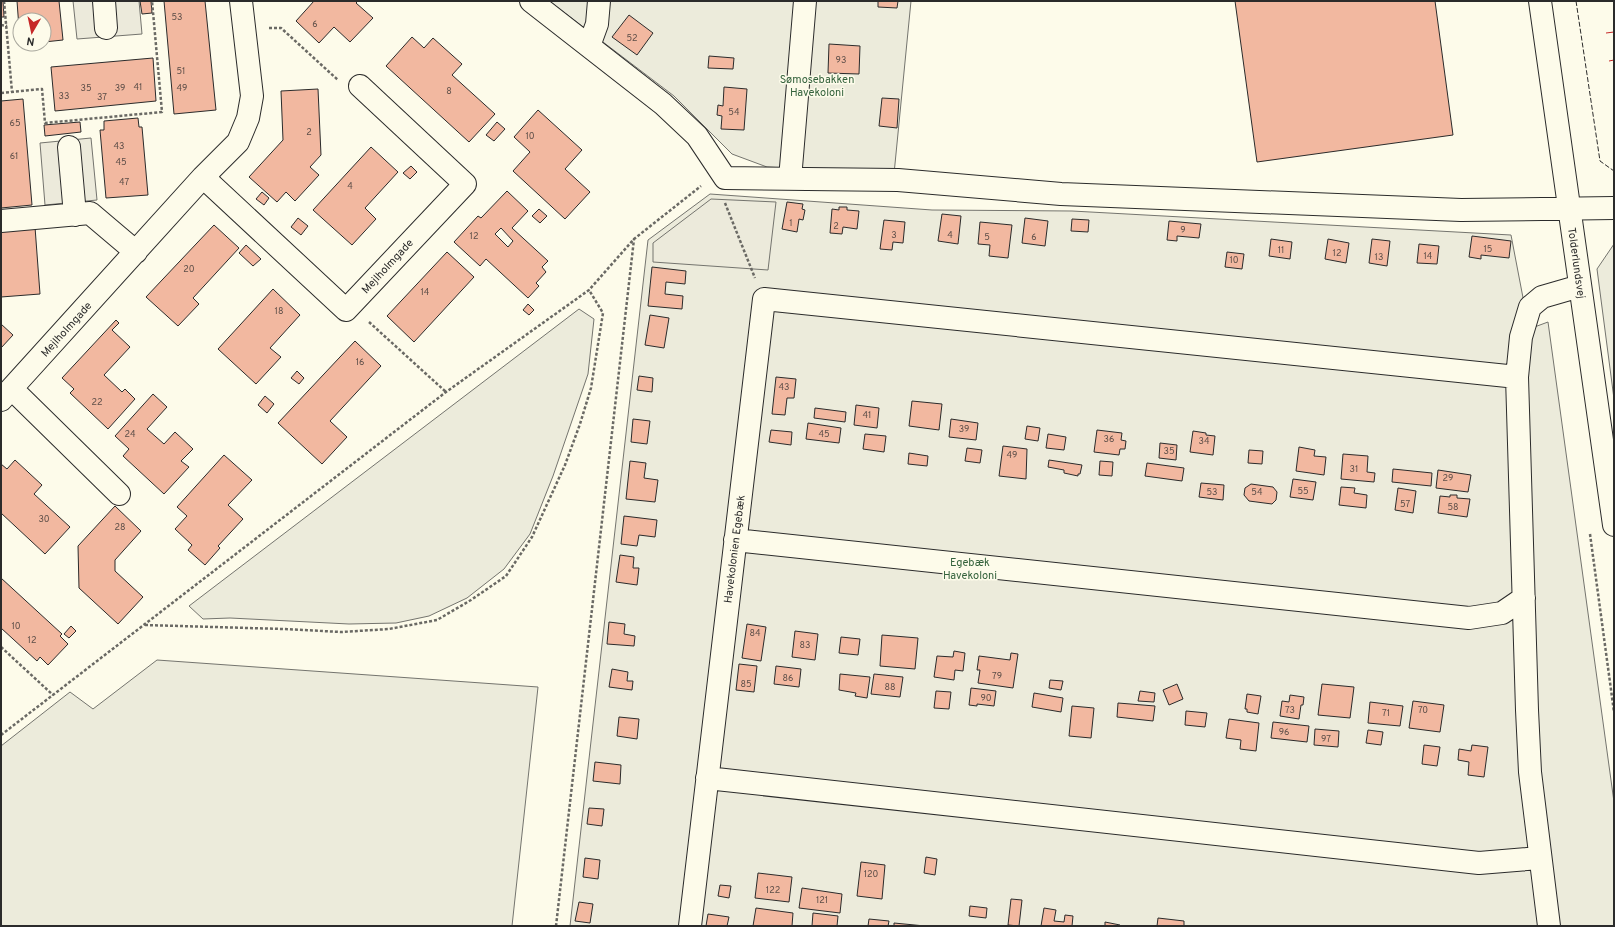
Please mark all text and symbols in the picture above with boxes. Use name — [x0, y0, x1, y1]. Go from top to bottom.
north arrow — [12, 12, 52, 52]
house number: 53 — [171, 12, 183, 23]
house number: 6 — [312, 19, 318, 30]
text: N — [26, 33, 36, 48]
house number: 52 — [626, 33, 638, 44]
house number: 93 — [836, 55, 846, 66]
house number: 51 — [177, 66, 185, 77]
park label: Sømosebakken Havekoloni — [780, 73, 854, 100]
house number: 41 — [134, 82, 142, 93]
house number: 35 — [80, 83, 92, 94]
house number: 39 — [115, 83, 125, 94]
house number: 49 — [177, 83, 187, 94]
house number: 8 — [446, 86, 452, 97]
house number: 33 — [59, 91, 69, 102]
house number: 37 — [97, 92, 107, 103]
house number: 54 — [728, 107, 740, 118]
house number: 65 — [10, 118, 20, 129]
house number: 2 — [306, 127, 312, 138]
house number: 10 — [525, 131, 535, 142]
house number: 43 — [113, 141, 125, 152]
house number: 61 — [10, 151, 18, 162]
house number: 45 — [115, 157, 127, 168]
house number: 47 — [119, 177, 129, 188]
house number: 4 — [347, 181, 353, 192]
house number: 1 — [789, 218, 793, 229]
house number: 2 — [833, 221, 839, 232]
house number: 9 — [1180, 225, 1186, 236]
street label: Tolderlundsvej — [1564, 227, 1588, 300]
house number: 3 — [891, 230, 897, 241]
house number: 4 — [947, 230, 953, 241]
house number: 12 — [470, 231, 478, 242]
house number: 5 — [984, 232, 990, 243]
house number: 6 — [1031, 232, 1037, 243]
street label: Mejlholmgade — [359, 236, 417, 297]
house number: 15 — [1484, 244, 1492, 255]
house number: 11 — [1278, 245, 1284, 256]
house number: 12 — [1333, 248, 1341, 259]
house number: 14 — [1424, 251, 1433, 262]
house number: 13 — [1375, 252, 1383, 263]
house number: 10 — [1229, 255, 1239, 266]
house number: 20 — [183, 264, 195, 275]
house number: 14 — [421, 287, 430, 298]
street label: Mejlholmgade — [38, 299, 95, 360]
house number: 18 — [275, 306, 283, 317]
house number: 16 — [356, 357, 364, 368]
house number: 43 — [778, 382, 790, 393]
house number: 22 — [91, 397, 103, 408]
house number: 41 — [863, 410, 871, 421]
house number: 39 — [959, 424, 969, 435]
house number: 24 — [124, 429, 136, 440]
house number: 45 — [818, 429, 830, 440]
house number: 36 — [1104, 434, 1114, 445]
house number: 34 — [1198, 436, 1210, 447]
house number: 35 — [1163, 446, 1175, 457]
house number: 49 — [1007, 450, 1017, 461]
house number: 31 — [1350, 464, 1358, 475]
house number: 29 — [1443, 473, 1453, 484]
house number: 55 — [1297, 486, 1309, 497]
house number: 53 — [1206, 487, 1218, 498]
house number: 54 — [1251, 487, 1263, 498]
street label: Havekolonien Egebæk — [721, 494, 749, 604]
house number: 57 — [1400, 499, 1410, 510]
house number: 58 — [1447, 502, 1459, 513]
house number: 30 — [38, 514, 50, 525]
house number: 28 — [114, 522, 126, 533]
park label: Egebæk Havekoloni — [943, 556, 997, 583]
house number: 10 — [11, 621, 21, 632]
house number: 84 — [749, 628, 761, 639]
house number: 12 — [28, 635, 36, 646]
house number: 83 — [800, 640, 810, 651]
house number: 79 — [992, 671, 1002, 682]
house number: 86 — [783, 673, 793, 684]
house number: 85 — [740, 679, 752, 690]
house number: 88 — [885, 682, 896, 693]
house number: 90 — [980, 693, 992, 704]
house number: 73 — [1285, 705, 1295, 716]
house number: 70 — [1418, 705, 1428, 716]
house number: 71 — [1382, 708, 1390, 719]
house number: 96 — [1279, 727, 1289, 738]
house number: 97 — [1321, 734, 1331, 745]
house number: 120 — [864, 869, 879, 880]
house number: 122 — [766, 885, 780, 896]
house number: 121 — [816, 895, 828, 906]

